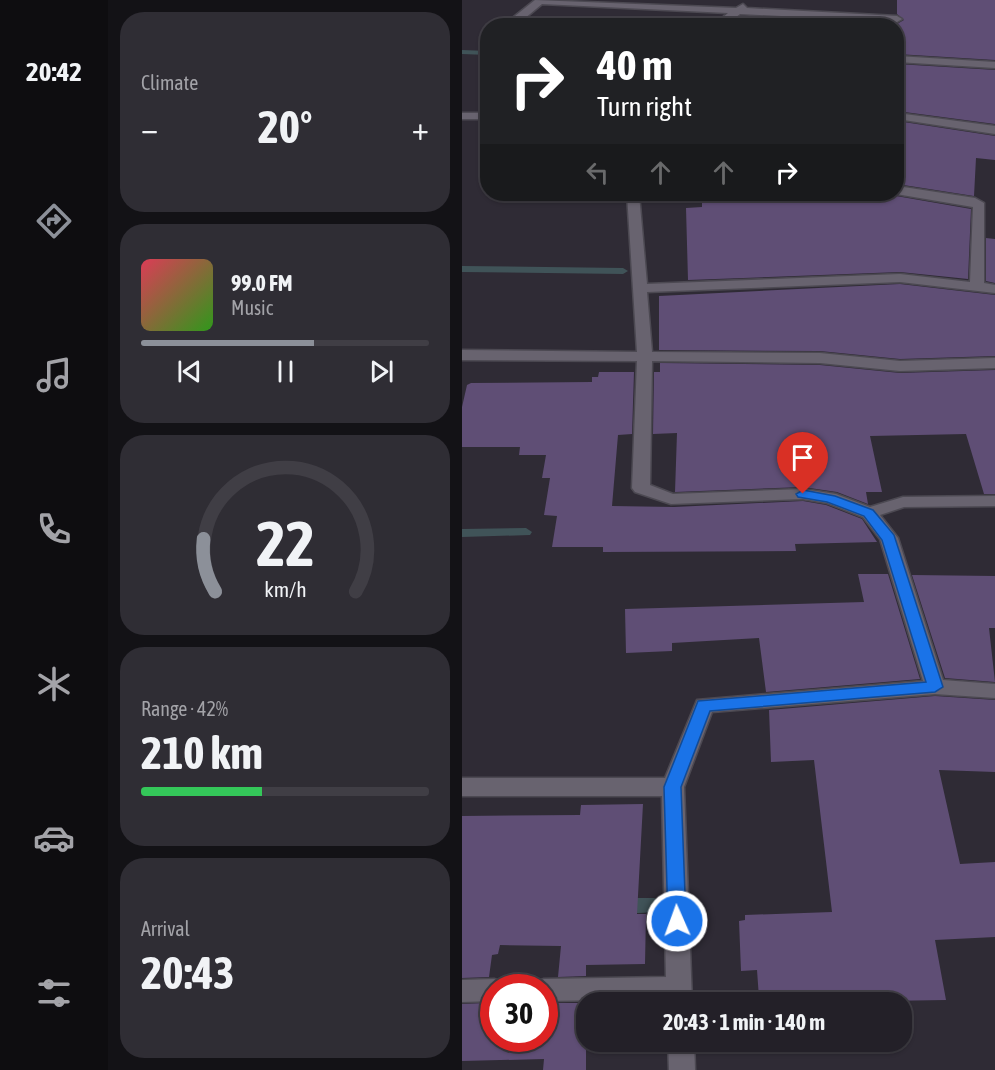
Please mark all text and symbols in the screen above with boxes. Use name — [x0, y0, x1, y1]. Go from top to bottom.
text: 40 m — [597, 41, 672, 89]
icon: right — [498, 42, 576, 120]
text: 20:42 — [26, 56, 82, 87]
text: Climate — [141, 71, 198, 94]
text: Turn right — [597, 91, 692, 122]
text: 20° — [258, 101, 312, 153]
text: − — [141, 109, 158, 147]
text: + — [412, 109, 429, 147]
icon: left — [581, 156, 614, 189]
icon: ahead — [644, 156, 677, 189]
icon: ahead — [707, 156, 740, 189]
icon: right — [770, 156, 803, 189]
icon: directions — [33, 200, 75, 242]
text: 99.0 FM — [231, 270, 293, 296]
text: Music — [231, 296, 273, 319]
icon: music — [33, 354, 75, 396]
icon: previous — [173, 355, 206, 388]
icon: pause — [269, 355, 302, 388]
icon: next — [365, 355, 398, 388]
pin — [777, 432, 828, 494]
icon: arrive — [786, 441, 819, 474]
icon: phone — [33, 508, 75, 550]
text: 22 — [256, 508, 314, 579]
text: km/h — [264, 577, 306, 602]
icon: climate — [33, 663, 75, 705]
text: Range · 42% — [141, 697, 228, 720]
text: 210 km — [141, 727, 263, 779]
icon: car — [33, 817, 75, 859]
position arrow — [645, 889, 709, 953]
text: Arrival — [141, 917, 190, 940]
text: 20:43 — [141, 947, 235, 999]
icon: filters — [33, 972, 75, 1014]
speed limit sign: 30 — [480, 974, 558, 1052]
text: 20:43 · 1 min · 140 m — [663, 1009, 825, 1035]

